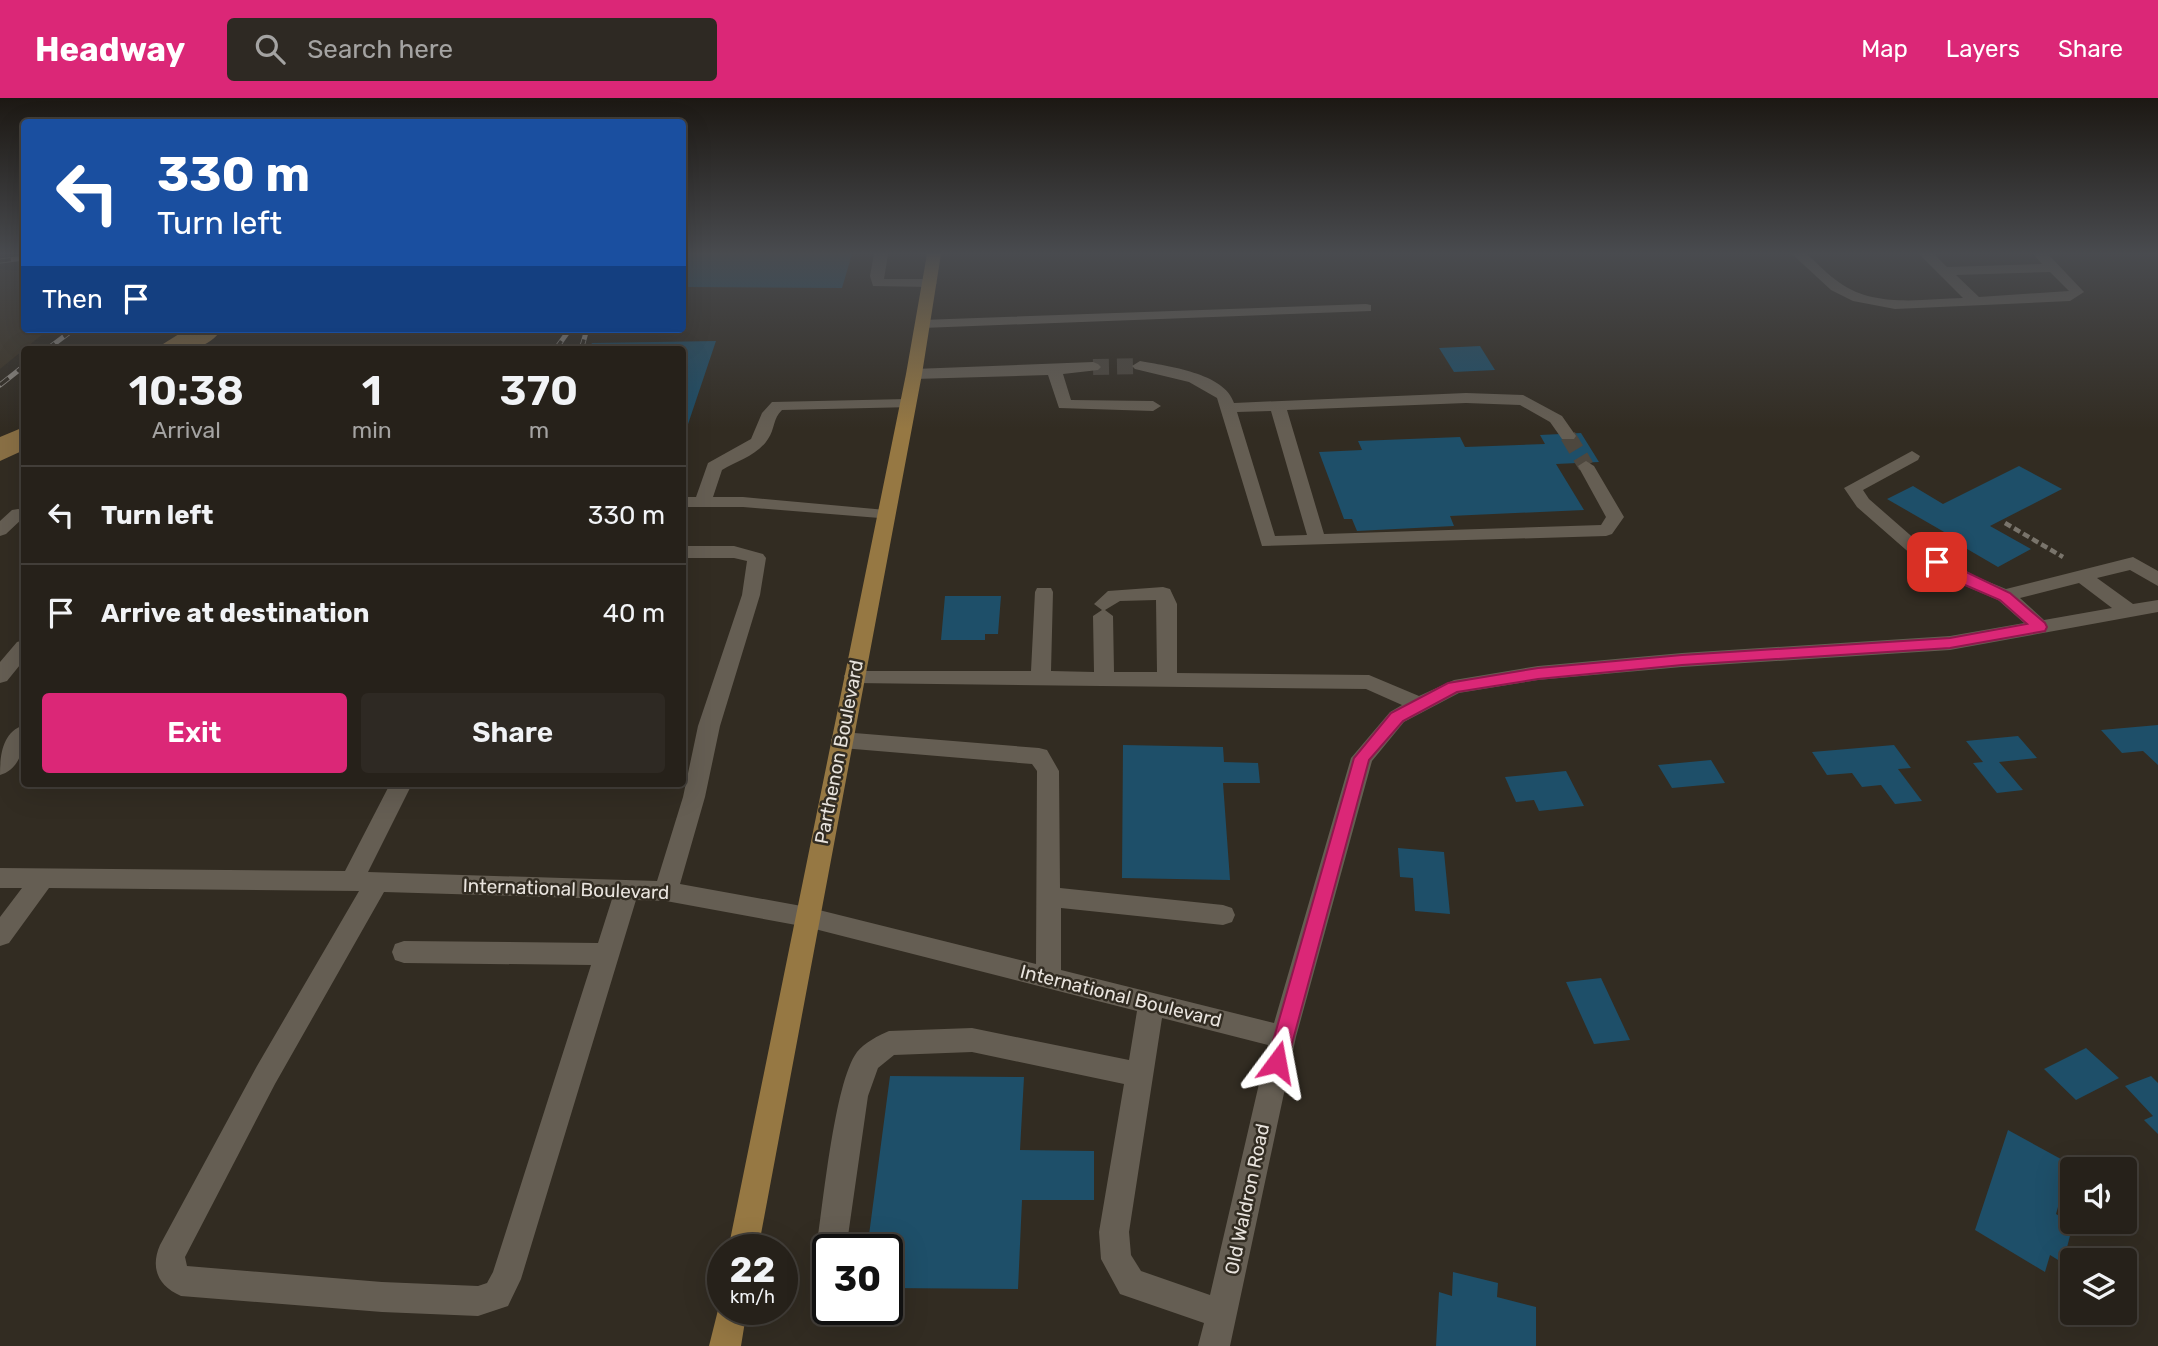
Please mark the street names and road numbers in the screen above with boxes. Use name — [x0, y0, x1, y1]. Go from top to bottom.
street label: Parthenon Boulevard — [810, 658, 868, 846]
street label: International Boulevard — [462, 874, 670, 904]
street label: International Boulevard — [1018, 960, 1224, 1032]
street label: Old Waldron Road — [1220, 1122, 1274, 1276]

